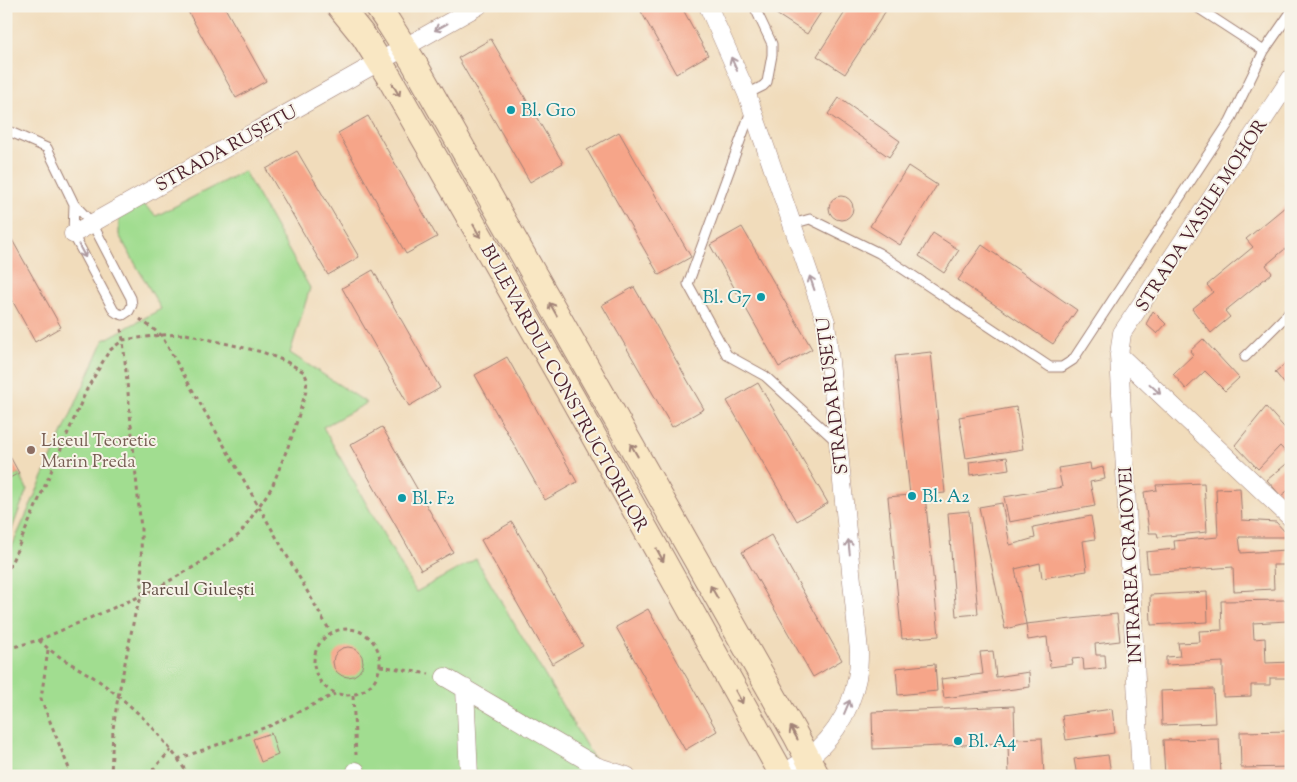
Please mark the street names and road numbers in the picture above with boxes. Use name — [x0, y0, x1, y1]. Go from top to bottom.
street label: STRADA RUȘEȚU — [151, 100, 303, 199]
street label: STRADA VASILE MOHOR — [1130, 114, 1275, 318]
street label: BULEVARDUL CONSTRUCTORILOR — [473, 240, 653, 538]
street label: STRADA RUȘEȚU — [811, 315, 857, 476]
street label: INTRAREA CRAIOVEI — [1114, 466, 1150, 664]

